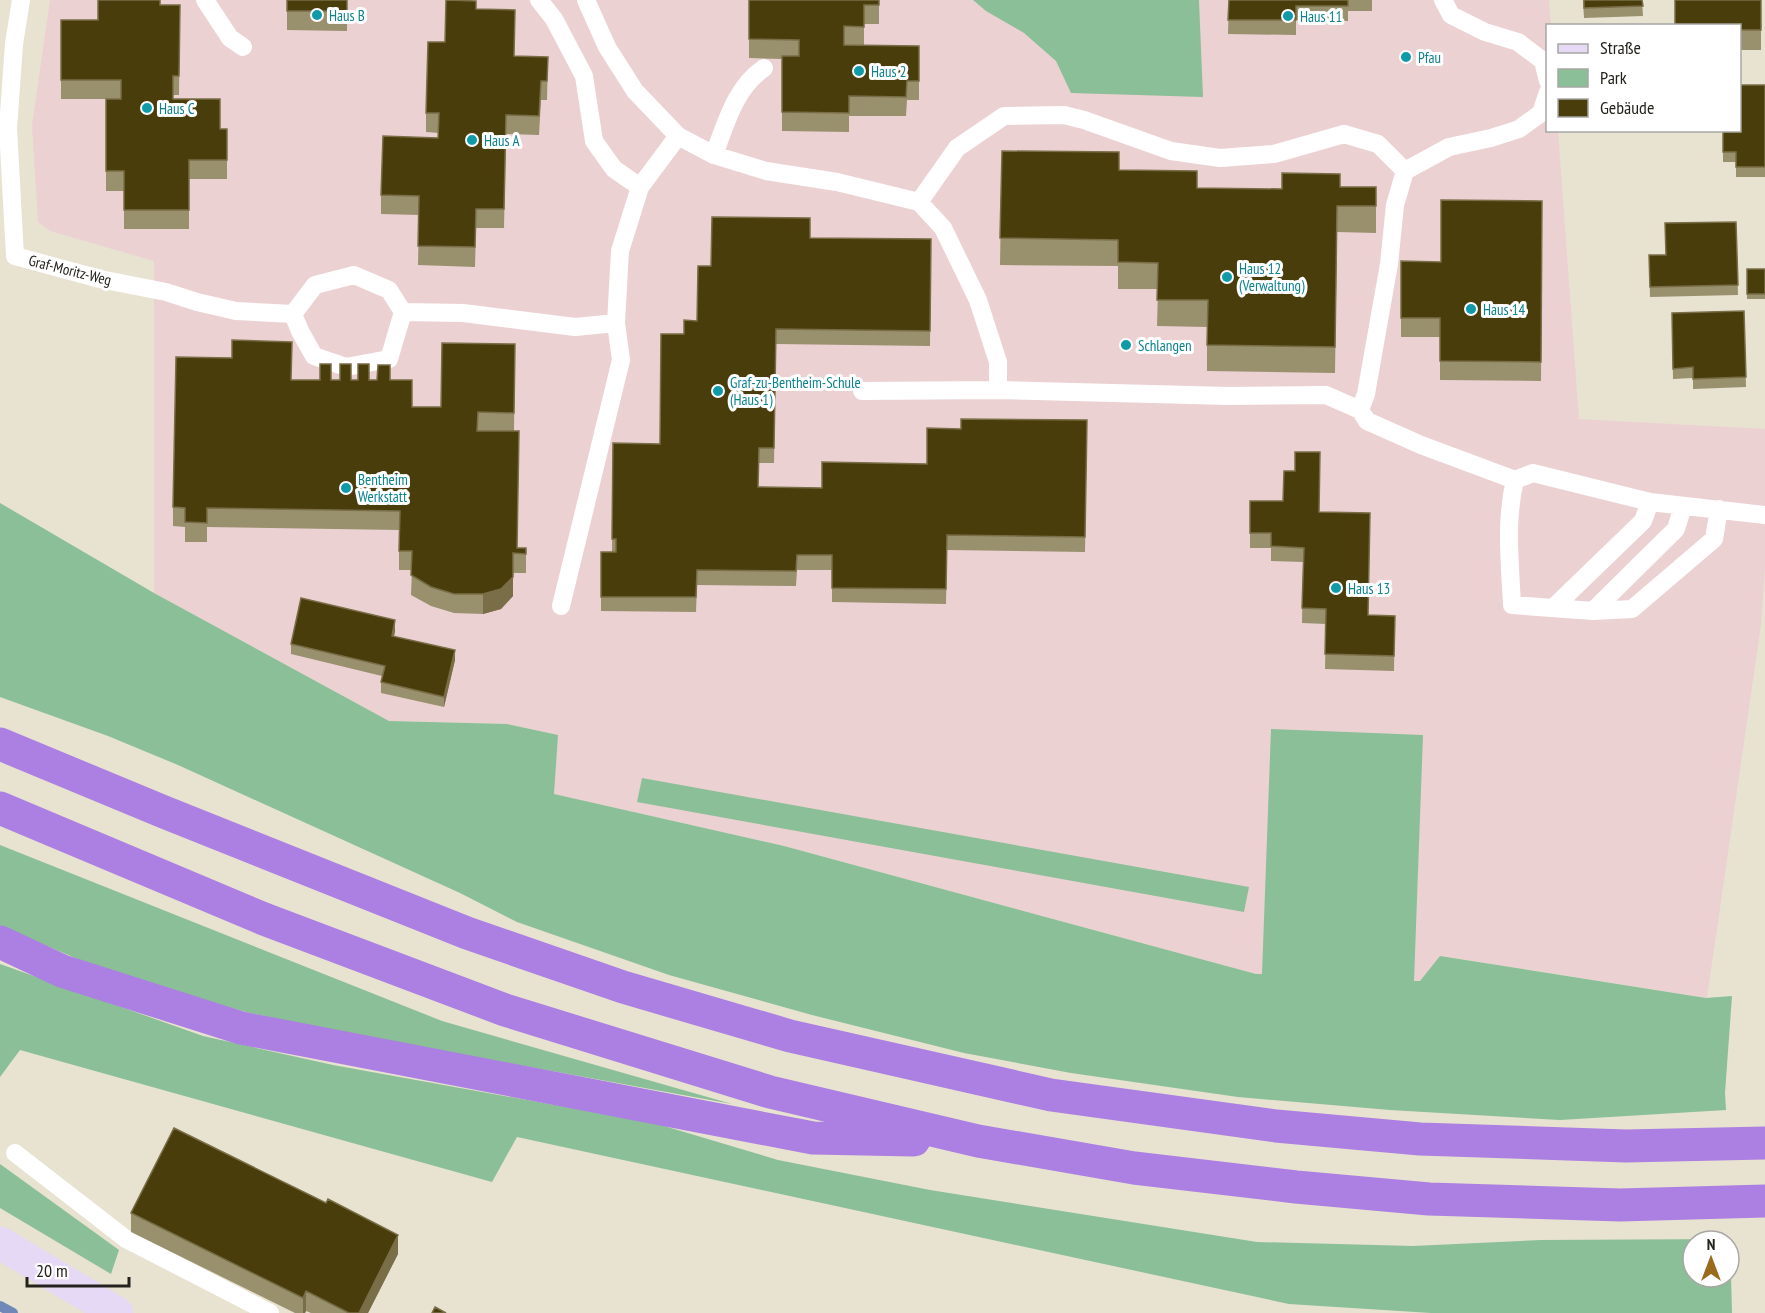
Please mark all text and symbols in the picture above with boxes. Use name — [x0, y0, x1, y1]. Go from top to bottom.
place label: Haus B — [329, 6, 365, 25]
place label: Haus 11 — [1300, 7, 1342, 26]
marker: Haus B — [310, 8, 324, 22]
marker: Haus 11 — [1281, 9, 1295, 23]
legend — [1546, 24, 1741, 132]
text: Straße — [1600, 36, 1641, 59]
place label: Pfau — [1418, 48, 1441, 67]
marker: Pfau — [1399, 50, 1413, 64]
place label: Haus 2 — [871, 62, 907, 81]
marker: Haus 2 — [852, 64, 866, 78]
text: Park — [1600, 66, 1627, 89]
text: Gebäude — [1600, 96, 1654, 119]
place label: Haus C — [159, 99, 195, 118]
marker: Haus C — [140, 101, 154, 115]
place label: Haus A — [484, 131, 520, 150]
marker: Haus A — [465, 133, 479, 147]
street label: Graf-Moritz-Weg — [27, 251, 113, 289]
place label: Haus 12 (Verwaltung) — [1239, 259, 1305, 295]
marker: Haus 12 (Verwaltung) — [1220, 270, 1234, 284]
place label: Haus 14 — [1483, 300, 1526, 319]
marker: Haus 14 — [1464, 302, 1478, 316]
place label: Schlangen — [1138, 336, 1192, 355]
marker: Schlangen — [1119, 338, 1133, 352]
place label: Graf-zu-Bentheim-Schule (Haus 1) — [730, 373, 861, 409]
marker: Graf-zu-Bentheim-Schule (Haus 1) — [711, 384, 725, 398]
place label: Bentheim Werkstatt — [358, 470, 408, 506]
marker: Bentheim Werkstatt — [339, 481, 353, 495]
place label: Haus 13 — [1348, 579, 1390, 598]
marker: Haus 13 — [1329, 581, 1343, 595]
north arrow — [1681, 1229, 1741, 1289]
text: N — [1707, 1234, 1715, 1254]
scale bar — [27, 1250, 129, 1288]
text: 20 m — [36, 1259, 68, 1282]

